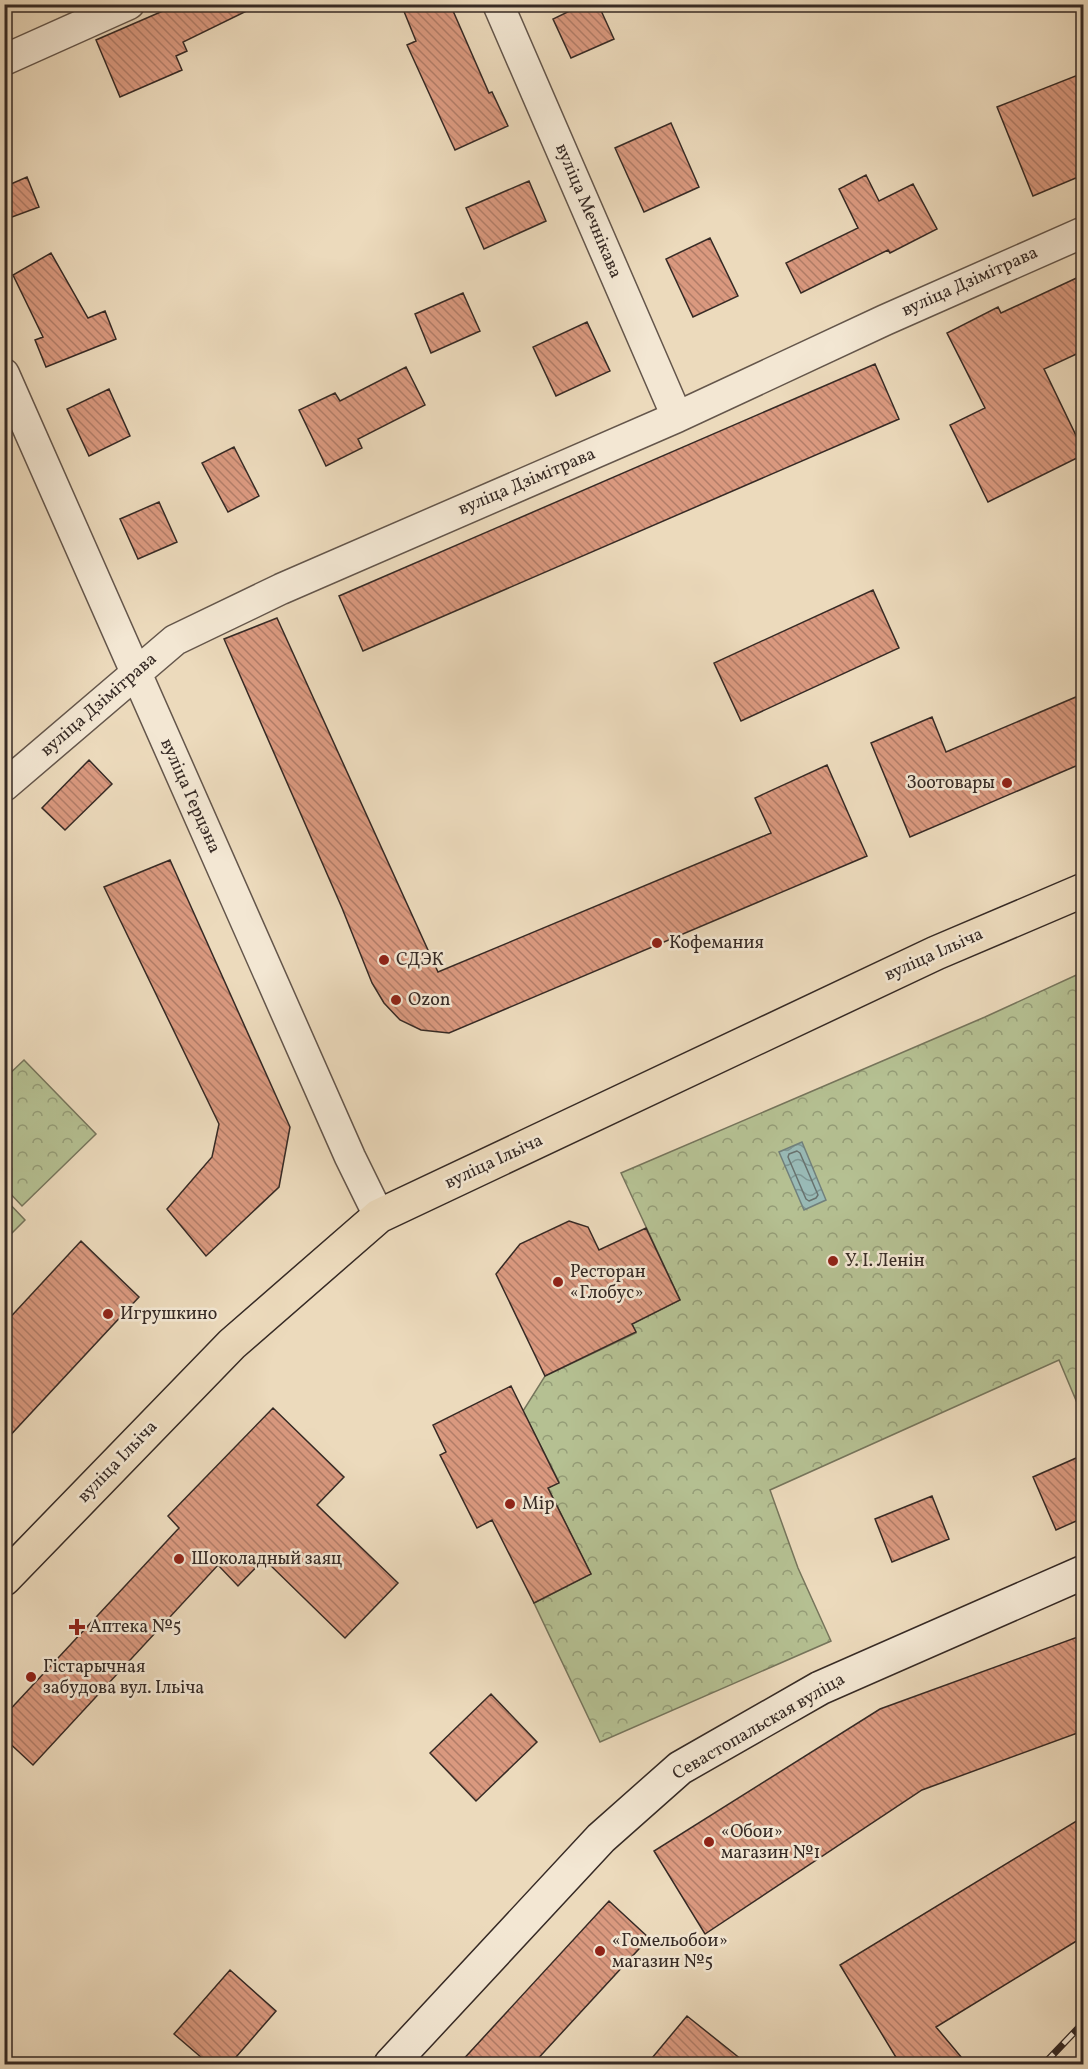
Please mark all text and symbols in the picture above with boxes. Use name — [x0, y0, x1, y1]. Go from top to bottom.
street label: вуліца Мечнікава — [548, 140, 628, 282]
street label: вуліца Дзімітрава — [898, 241, 1042, 323]
street label: вуліца Дзімітрава — [454, 442, 600, 522]
street label: вуліца Дзімітрава — [35, 647, 163, 763]
street label: вуліца Герцэна — [153, 734, 227, 858]
place label: Зоотовары — [907, 771, 995, 796]
marker: Зоотовары — [1000, 776, 1014, 790]
street label: вуліца Ільіча — [881, 922, 987, 988]
place label: Кофемания — [669, 931, 764, 956]
marker: Кофемания — [650, 936, 664, 950]
place label: СДЭК — [396, 948, 444, 973]
marker: СДЭК — [377, 953, 391, 967]
place label: Ozon — [408, 988, 451, 1013]
marker: Ozon — [389, 993, 403, 1007]
street label: вуліца Ільіча — [441, 1128, 547, 1196]
place label: У. І. Ленін — [845, 1249, 925, 1274]
marker: У. І. Ленін — [826, 1254, 840, 1268]
place label: Ресторан «Глобус» — [570, 1260, 646, 1306]
marker: Ресторан «Глобус» — [551, 1275, 565, 1289]
place label: Игрушкино — [120, 1302, 217, 1327]
marker: Игрушкино — [101, 1307, 115, 1321]
street label: вуліца Ільіча — [72, 1415, 164, 1509]
place label: Мір — [522, 1492, 555, 1517]
marker: Мір — [503, 1497, 517, 1511]
place label: Шоколадный заяц — [191, 1547, 342, 1572]
marker: Шоколадный заяц — [172, 1552, 186, 1566]
place label: Аптека №5 — [89, 1615, 181, 1640]
marker: Аптека №5 — [70, 1620, 84, 1634]
place label: Гістарычная забудова вул. Ільіча — [43, 1655, 204, 1701]
street label: Севастопальская вуліца — [668, 1667, 850, 1787]
marker: Гістарычная забудова вул. Ільіча — [24, 1670, 38, 1684]
place label: «Обои» магазин №1 — [721, 1820, 820, 1866]
marker: «Обои» магазин №1 — [702, 1835, 716, 1849]
place label: «Гомельобои» магазин №5 — [612, 1929, 728, 1975]
marker: «Гомельобои» магазин №5 — [593, 1944, 607, 1958]

